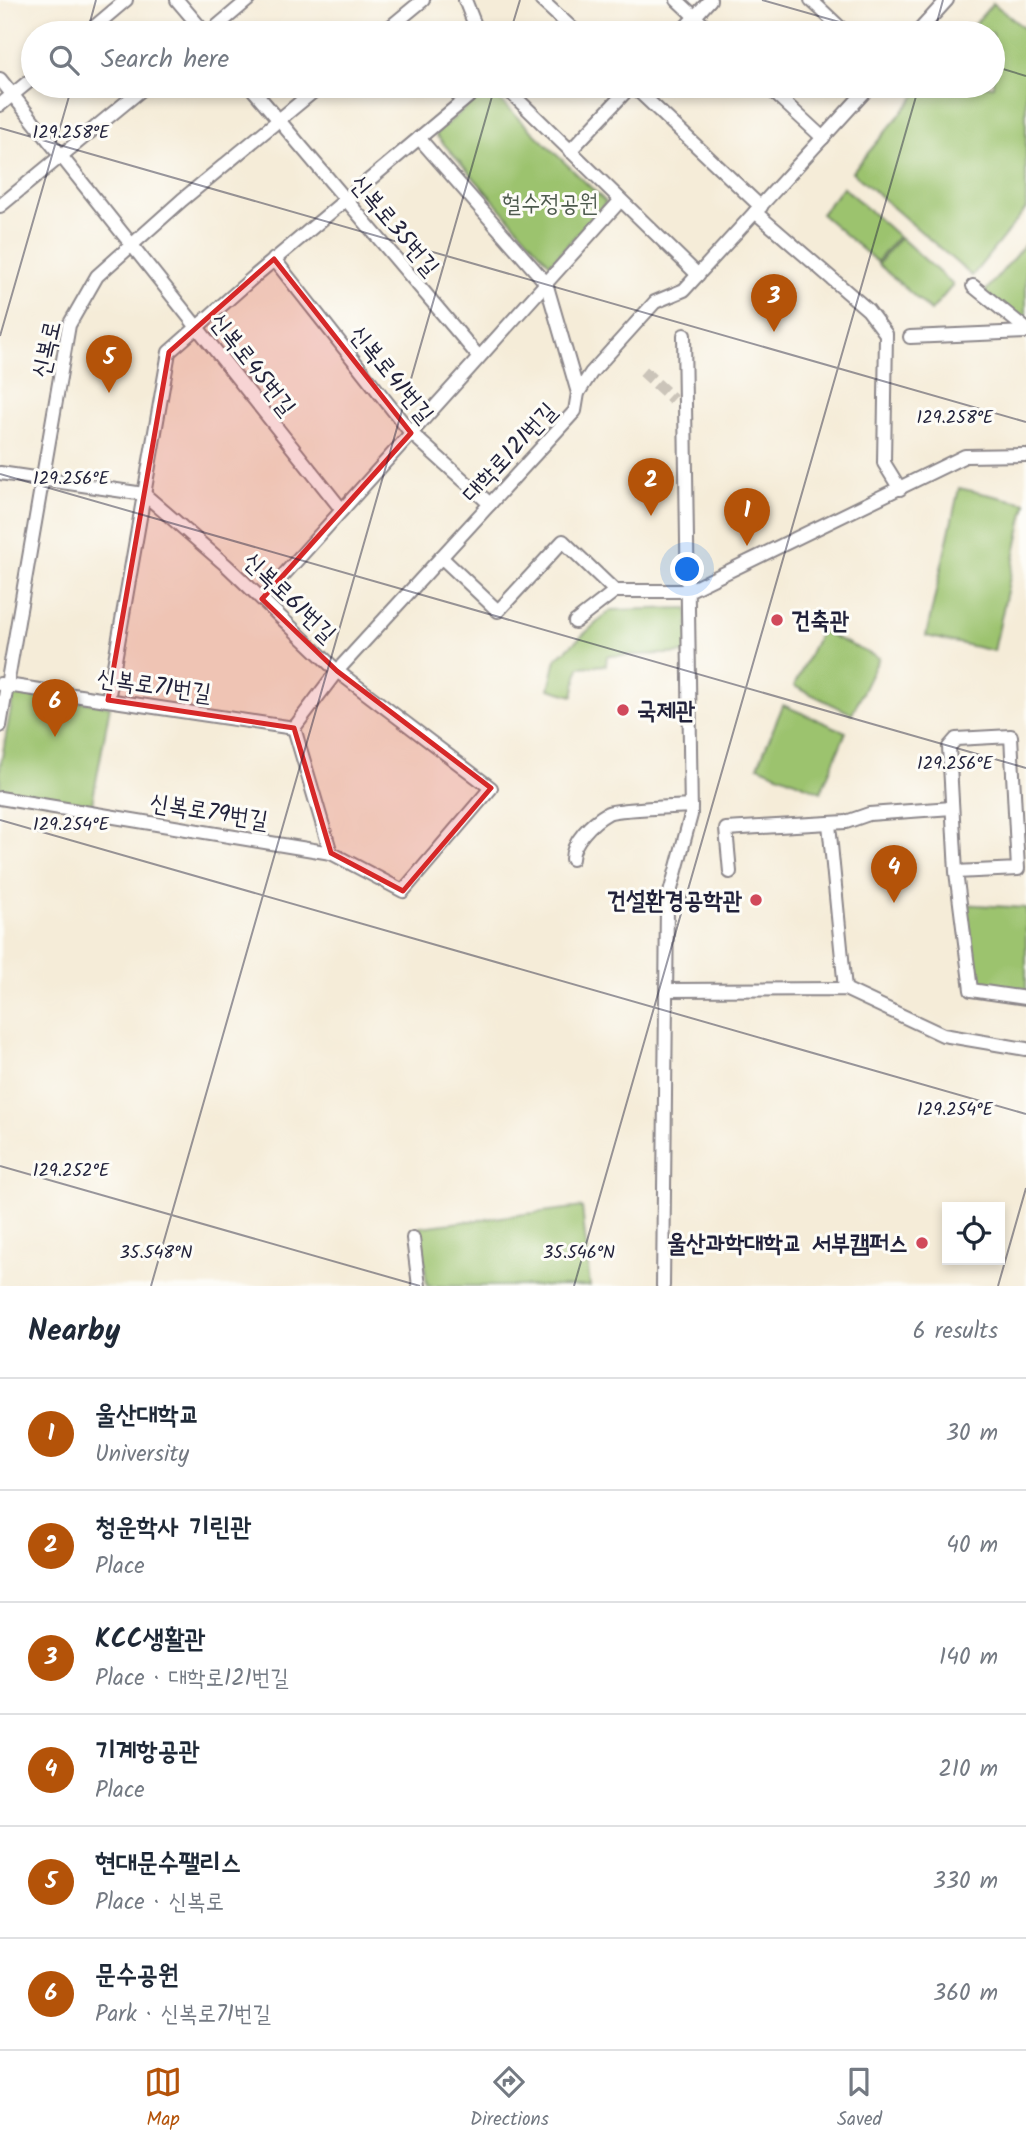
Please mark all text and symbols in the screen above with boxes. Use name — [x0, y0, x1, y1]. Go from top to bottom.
search box — [21, 21, 1005, 98]
text: Search here — [101, 39, 229, 81]
icon: search — [45, 41, 83, 79]
text: 129.258°E — [33, 119, 110, 148]
street label: 신복로35번길 — [339, 166, 448, 286]
park label: 헐수정공원 — [502, 185, 598, 224]
pin: 3 — [751, 274, 797, 332]
street label: 신복로45번길 — [199, 305, 305, 425]
street label: 신복로 — [22, 317, 73, 382]
street label: 신복로41번길 — [339, 317, 443, 433]
pin: 5 — [86, 335, 132, 393]
street label: 대학로121번길 — [453, 394, 567, 512]
text: 129.258°E — [917, 404, 994, 433]
pin: 2 — [628, 458, 674, 516]
text: 129.256°E — [33, 465, 109, 494]
pin: 1 — [724, 488, 770, 546]
street label: 신복로61번길 — [233, 543, 345, 653]
your location — [670, 552, 704, 586]
place label: 건축관 — [791, 602, 850, 641]
marker: 건축관 — [769, 612, 785, 628]
street label: 신복로71번길 — [94, 659, 214, 714]
pin: 6 — [32, 679, 78, 737]
place label: 국제관 — [637, 692, 696, 731]
marker: 국제관 — [615, 702, 631, 718]
text: 129.256°E — [917, 750, 993, 779]
street label: 신복로79번길 — [147, 784, 271, 841]
text: 129.254°E — [33, 811, 109, 840]
pin: 4 — [871, 845, 917, 903]
place label: 건설환경공학관 — [607, 882, 743, 921]
marker: 건설환경공학관 — [748, 892, 764, 908]
text: 129.254°E — [917, 1096, 993, 1125]
text: 129.252°E — [33, 1157, 110, 1186]
map controls — [942, 1202, 1005, 1265]
button: locate — [942, 1202, 1005, 1265]
place label: 울산과학대학교 서부캠퍼스 — [667, 1225, 908, 1264]
marker: 울산과학대학교 서부캠퍼스 — [914, 1235, 930, 1251]
text: 35.548°N — [120, 1239, 192, 1268]
text: 35.546°N — [543, 1239, 615, 1268]
text: Nearby — [28, 1308, 120, 1356]
text: 6 results — [913, 1314, 998, 1350]
text: 울산대학교 — [95, 1395, 200, 1437]
text: 1 — [48, 1416, 54, 1452]
text: 30 m — [946, 1416, 998, 1452]
text: University — [95, 1437, 189, 1473]
text: 청운학사 기린관 — [95, 1507, 251, 1549]
text: 2 — [44, 1528, 58, 1564]
text: 40 m — [946, 1528, 998, 1564]
text: Place — [95, 1549, 145, 1585]
text: KCC생활관 — [95, 1619, 206, 1661]
text: 3 — [45, 1640, 57, 1676]
text: 140 m — [939, 1640, 998, 1676]
text: Place · 대학로121번길 — [95, 1661, 289, 1697]
text: 기계항공관 — [95, 1731, 200, 1773]
text: 4 — [45, 1752, 57, 1788]
text: 210 m — [938, 1752, 998, 1788]
text: Place — [95, 1773, 145, 1809]
text: 현대문수팰리스 — [95, 1843, 241, 1885]
text: 5 — [45, 1864, 57, 1900]
text: 330 m — [933, 1864, 998, 1900]
text: Place · 신복로 — [95, 1885, 224, 1921]
text: 문수공원 — [95, 1955, 179, 1997]
text: 6 — [45, 1976, 57, 2012]
text: 360 m — [933, 1976, 998, 2012]
text: Park · 신복로71번길 — [95, 1997, 271, 2033]
tab: Map — [144, 2063, 182, 2135]
tab: Directions — [470, 2063, 549, 2135]
tab: Saved — [837, 2063, 882, 2135]

